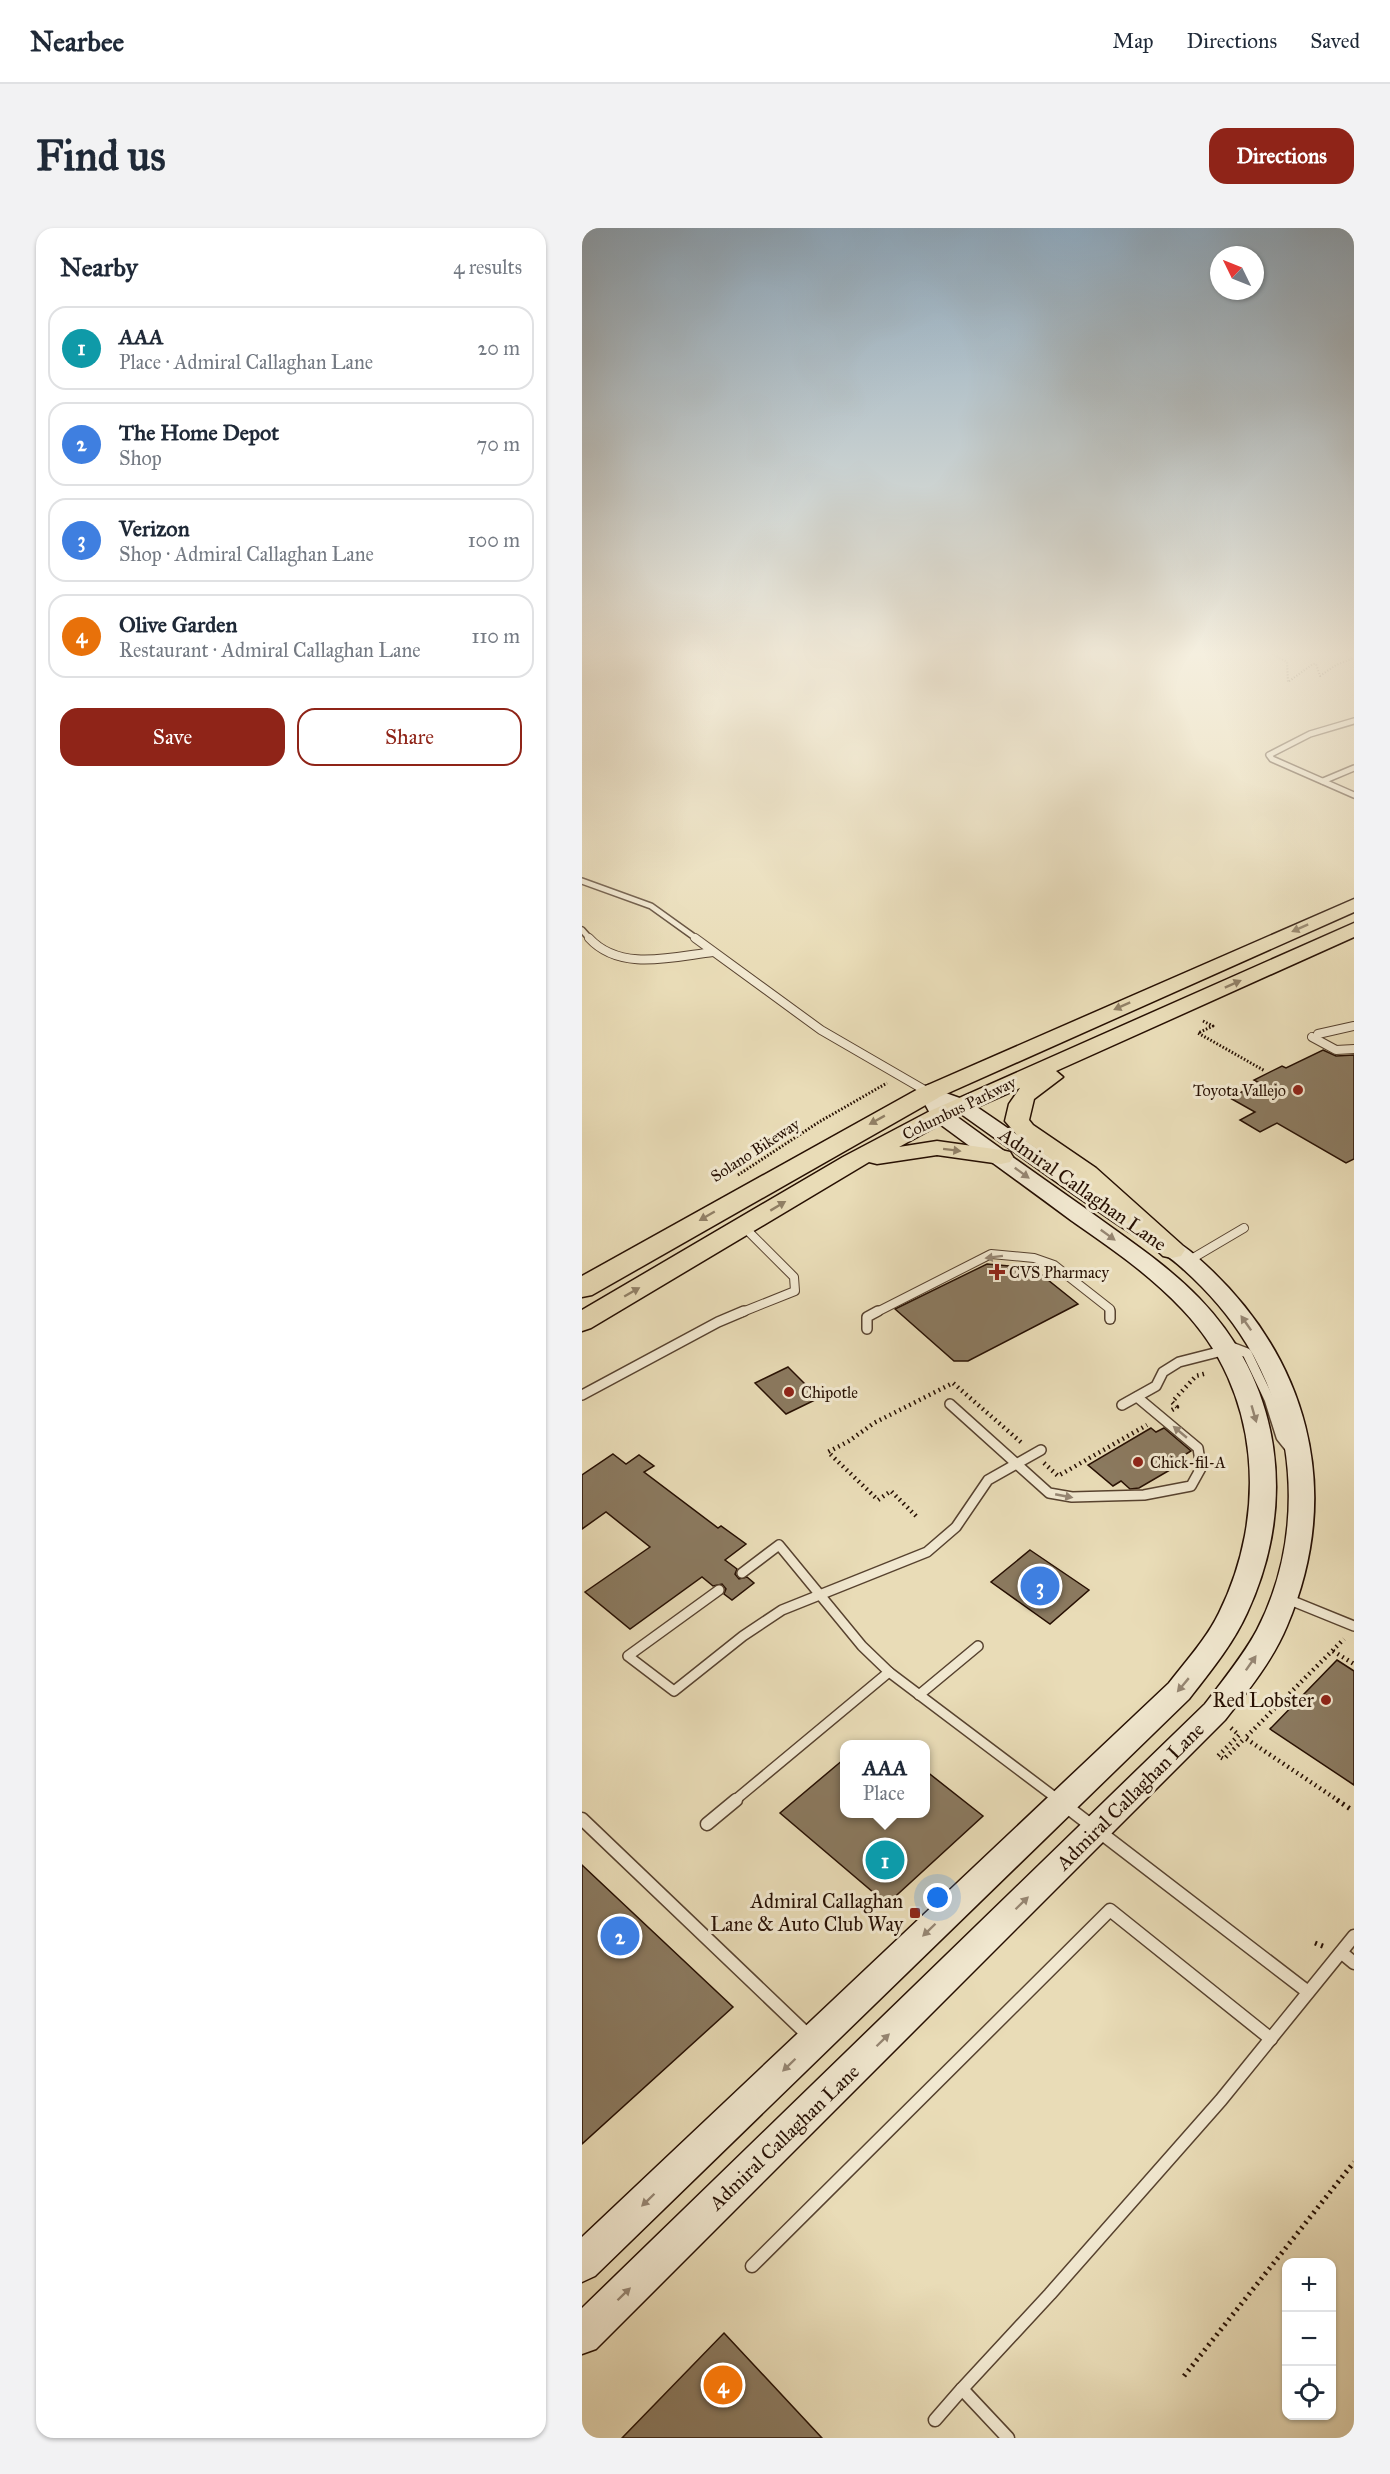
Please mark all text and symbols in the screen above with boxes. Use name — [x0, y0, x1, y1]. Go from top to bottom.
text: Nearbee — [30, 24, 124, 59]
text: Map — [1113, 28, 1154, 54]
text: Directions — [1187, 28, 1277, 54]
text: Saved — [1310, 28, 1360, 54]
button: Directions — [1209, 128, 1354, 184]
text: Find us — [36, 130, 166, 182]
north arrow — [1210, 246, 1264, 300]
text: Nearby — [60, 251, 138, 283]
text: 4 results — [453, 255, 522, 279]
text: AAA — [119, 323, 163, 350]
text: 1 — [78, 336, 85, 360]
text: 20 m — [477, 336, 520, 360]
text: Place · Admiral Callaghan Lane — [119, 350, 373, 374]
text: The Home Depot — [119, 419, 279, 446]
text: 2 — [77, 432, 86, 456]
text: 70 m — [477, 432, 520, 456]
text: Shop — [119, 446, 162, 470]
text: Verizon — [119, 515, 190, 542]
text: 3 — [78, 528, 86, 552]
text: 100 m — [468, 528, 520, 552]
text: Shop · Admiral Callaghan Lane — [119, 542, 374, 566]
text: Olive Garden — [119, 611, 237, 638]
text: 4 — [76, 624, 87, 648]
text: 110 m — [472, 624, 520, 648]
text: Restaurant · Admiral Callaghan Lane — [119, 638, 421, 662]
button: Save — [60, 708, 285, 766]
button: Share — [297, 708, 522, 766]
one-way arrow — [1291, 923, 1309, 933]
one-way arrow — [1225, 979, 1243, 989]
one-way arrow — [1112, 1001, 1130, 1011]
street label: Columbus Parkway — [899, 1072, 1019, 1144]
place label: Toyota Vallejo — [1193, 1081, 1286, 1100]
marker: Toyota Vallejo — [1291, 1083, 1305, 1097]
street label: Solano Bikeway — [707, 1114, 803, 1186]
one-way arrow — [869, 1115, 886, 1125]
street label: Admiral Callaghan Lane — [993, 1121, 1171, 1257]
one-way arrow — [942, 1145, 961, 1154]
one-way arrow — [1014, 1167, 1030, 1179]
one-way arrow — [770, 1201, 786, 1212]
one-way arrow — [699, 1211, 716, 1221]
one-way arrow — [1101, 1228, 1116, 1240]
one-way arrow — [985, 1252, 1004, 1261]
place label: CVS Pharmacy — [1009, 1263, 1109, 1282]
marker: CVS Pharmacy — [990, 1265, 1004, 1279]
one-way arrow — [624, 1287, 641, 1297]
one-way arrow — [1240, 1316, 1252, 1332]
place label: Chipotle — [801, 1383, 858, 1402]
marker: Chipotle — [782, 1385, 796, 1399]
one-way arrow — [1250, 1405, 1259, 1423]
one-way arrow — [1172, 1427, 1187, 1439]
place label: Chick-fil-A — [1150, 1453, 1226, 1472]
marker: Chick-fil-A — [1131, 1455, 1145, 1469]
one-way arrow — [1055, 1492, 1074, 1501]
pin: 3 — [1020, 1564, 1060, 1608]
one-way arrow — [1245, 1656, 1257, 1672]
one-way arrow — [1176, 1677, 1189, 1693]
place label: Red Lobster — [1212, 1688, 1314, 1712]
marker: Red Lobster — [1319, 1693, 1333, 1707]
street label: Admiral Callaghan Lane — [1050, 1717, 1210, 1876]
popup — [840, 1740, 930, 1818]
text: AAA — [863, 1754, 907, 1781]
text: Place — [863, 1781, 905, 1805]
pin: 1 — [866, 1838, 904, 1882]
your location — [923, 1883, 952, 1912]
place label: Admiral Callaghan Lane & Auto Club Way — [710, 1889, 904, 1936]
one-way arrow — [1014, 1897, 1028, 1911]
marker: Admiral Callaghan Lane & Auto Club Way — [908, 1906, 922, 1920]
pin: 2 — [600, 1914, 639, 1958]
one-way arrow — [923, 1922, 937, 1936]
one-way arrow — [875, 2033, 890, 2047]
one-way arrow — [782, 2057, 796, 2071]
street label: Admiral Callaghan Lane — [703, 2059, 865, 2216]
one-way arrow — [641, 2192, 655, 2206]
map controls — [1282, 2258, 1336, 2420]
button: + — [1282, 2258, 1336, 2312]
one-way arrow — [616, 2288, 630, 2302]
button: − — [1282, 2312, 1336, 2366]
pin: 4 — [704, 2362, 742, 2408]
button: locate — [1282, 2366, 1336, 2420]

